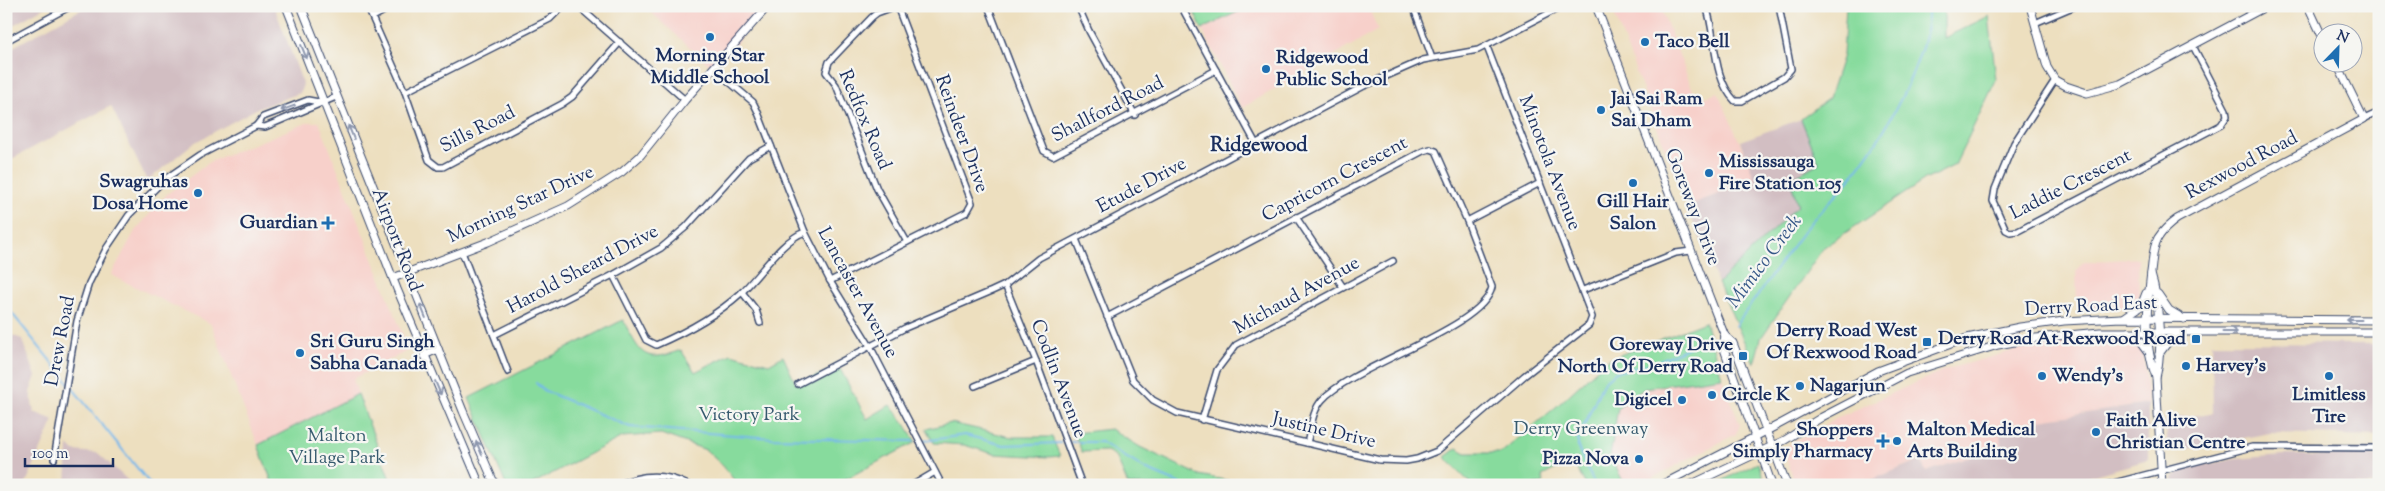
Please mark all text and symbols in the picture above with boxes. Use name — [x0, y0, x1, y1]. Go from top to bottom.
north arrow — [2312, 22, 2362, 72]
text: N — [2333, 26, 2351, 49]
place label: Taco Bell — [1655, 29, 1730, 56]
marker: Morning Star Middle School — [704, 31, 716, 43]
marker: Taco Bell — [1639, 36, 1651, 48]
one-way arrow — [300, 43, 309, 59]
place label: Morning Star Middle School — [651, 43, 770, 92]
place label: Ridgewood Public School — [1276, 45, 1388, 94]
marker: Ridgewood Public School — [1260, 63, 1272, 75]
street label: Redfox Road — [831, 66, 897, 174]
street label: Shallford Road — [1047, 70, 1169, 150]
street label: Reindeer Drive — [927, 71, 995, 197]
place label: Jai Sai Ram Sai Dham — [1609, 86, 1703, 135]
street label: Minotola Avenue — [1511, 92, 1587, 235]
street label: Sills Road — [436, 99, 521, 161]
one-way arrow — [280, 104, 296, 113]
marker: Jai Sai Ram Sai Dham — [1595, 104, 1607, 116]
one-way arrow — [345, 125, 354, 140]
street label: Rexwood Road — [2181, 125, 2303, 207]
street label: Capricorn Crescent — [1257, 130, 1413, 230]
district label: Ridgewood — [1210, 132, 1308, 161]
street label: Laddie Crescent — [2006, 143, 2137, 227]
street label: Goreway Drive — [1657, 144, 1727, 270]
place label: Mississauga Fire Station 105 — [1719, 149, 1842, 198]
street label: Etude Drive — [1092, 151, 1192, 221]
street label: Morning Star Drive — [443, 159, 599, 251]
marker: Mississauga Fire Station 105 — [1703, 167, 1715, 179]
place label: Swagruhas Dosa Home — [92, 169, 189, 218]
marker: Gill Hair Salon — [1627, 177, 1639, 189]
street label: Airport Road — [364, 184, 428, 296]
marker: Swagruhas Dosa Home — [192, 187, 204, 199]
place label: Gill Hair Salon — [1597, 189, 1670, 238]
water label: Mimico Creek — [1720, 209, 1810, 315]
place label: Guardian — [240, 210, 319, 237]
marker: Guardian — [322, 217, 334, 229]
street label: Harold Sheard Drive — [502, 219, 664, 321]
street label: Lancaster Avenue — [810, 223, 904, 364]
street label: Michaud Avenue — [1229, 250, 1365, 342]
street label: Derry Road East — [2024, 290, 2158, 324]
street label: Drew Road — [39, 293, 83, 389]
one-way arrow — [418, 304, 427, 319]
one-way arrow — [2347, 315, 2363, 325]
street label: Codlin Avenue — [1023, 316, 1093, 442]
place label: Derry Road West Of Rexwood Road — [1767, 318, 1917, 367]
place label: Derry Road At Rexwood Road — [1938, 326, 2186, 353]
one-way arrow — [2222, 327, 2238, 337]
place label: Sri Guru Singh Sabha Canada — [310, 329, 436, 378]
place label: Goreway Drive North Of Derry Road — [1558, 332, 1733, 381]
marker: Derry Road At Rexwood Road — [2190, 333, 2202, 345]
marker: Derry Road West Of Rexwood Road — [1921, 336, 1933, 348]
marker: Sri Guru Singh Sabha Canada — [294, 347, 306, 359]
marker: Goreway Drive North Of Derry Road — [1737, 350, 1749, 362]
place label: Harvey's — [2196, 353, 2267, 380]
marker: Harvey's — [2180, 360, 2192, 372]
place label: Wendy's — [2052, 363, 2124, 390]
marker: Wendy's — [2036, 370, 2048, 382]
marker: Limitless Tire — [2323, 370, 2335, 382]
place label: Nagarjun — [1810, 373, 1887, 400]
one-way arrow — [434, 380, 444, 395]
marker: Nagarjun — [1794, 380, 1806, 392]
place label: Circle K — [1722, 382, 1790, 409]
place label: Limitless Tire — [2292, 382, 2366, 431]
place label: Digicel — [1614, 387, 1673, 414]
marker: Circle K — [1706, 389, 1718, 401]
marker: Digicel — [1676, 394, 1688, 406]
park label: Victory Park — [698, 402, 801, 429]
street label: Justine Drive — [1269, 406, 1379, 456]
place label: Faith Alive Christian Centre — [2106, 408, 2246, 457]
park label: Derry Greenway — [1514, 416, 1649, 443]
place label: Shoppers Simply Pharmacy — [1732, 417, 1874, 466]
place label: Malton Medical Arts Building — [1907, 417, 2036, 466]
park label: Malton Village Park — [288, 423, 386, 472]
marker: Faith Alive Christian Centre — [2090, 426, 2102, 438]
marker: Shoppers Simply Pharmacy — [1877, 435, 1889, 447]
marker: Malton Medical Arts Building — [1891, 435, 1903, 447]
scale bar — [25, 436, 112, 468]
one-way arrow — [473, 441, 483, 456]
text: 100 m — [32, 444, 69, 465]
place label: Pizza Nova — [1543, 446, 1629, 473]
marker: Pizza Nova — [1633, 453, 1645, 465]

